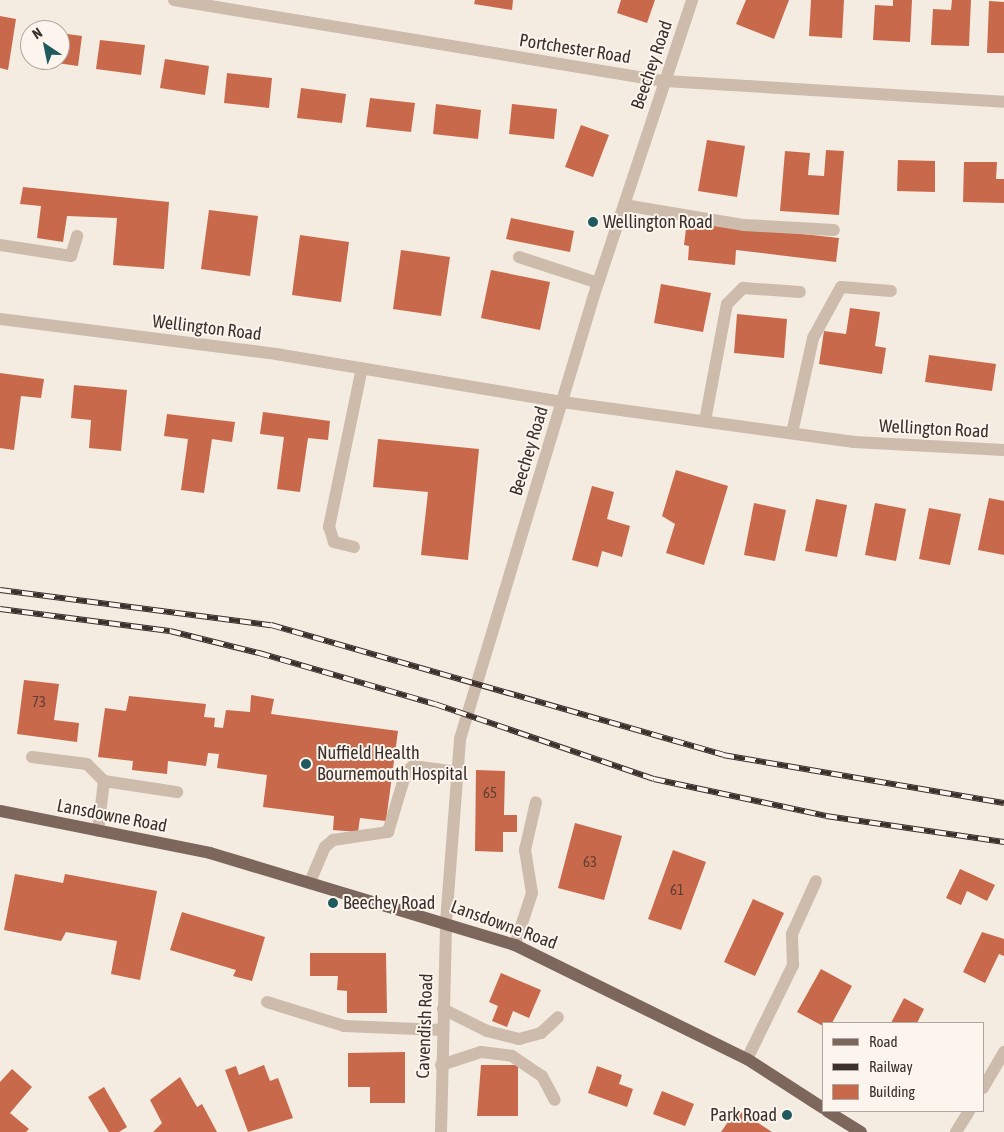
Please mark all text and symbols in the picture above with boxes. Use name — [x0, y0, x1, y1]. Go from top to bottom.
street label: Beechey Road — [627, 18, 677, 112]
north arrow — [20, 20, 70, 70]
text: N — [29, 24, 45, 42]
street label: Portchester Road — [518, 30, 632, 68]
place label: Wellington Road — [603, 211, 713, 233]
marker: Wellington Road — [587, 216, 599, 228]
street label: Wellington Road — [151, 311, 263, 345]
street label: Beechey Road — [505, 404, 553, 498]
street label: Wellington Road — [879, 415, 989, 443]
house number: 73 — [32, 693, 46, 711]
place label: Nuffield Health Bournemouth Hospital — [317, 743, 468, 786]
marker: Nuffield Health Bournemouth Hospital — [299, 757, 313, 771]
house number: 65 — [483, 784, 497, 802]
street label: Lansdowne Road — [55, 795, 169, 837]
house number: 63 — [583, 853, 597, 871]
house number: 61 — [670, 881, 684, 899]
place label: Beechey Road — [343, 892, 435, 914]
street label: Lansdowne Road — [448, 896, 560, 954]
marker: Beechey Road — [327, 897, 339, 909]
street label: Cavendish Road — [412, 973, 438, 1079]
legend — [822, 1022, 984, 1112]
text: Road — [869, 1033, 898, 1050]
text: Railway — [869, 1058, 913, 1075]
text: Building — [869, 1083, 915, 1100]
place label: Park Road — [710, 1104, 777, 1126]
marker: Park Road — [781, 1109, 793, 1121]

